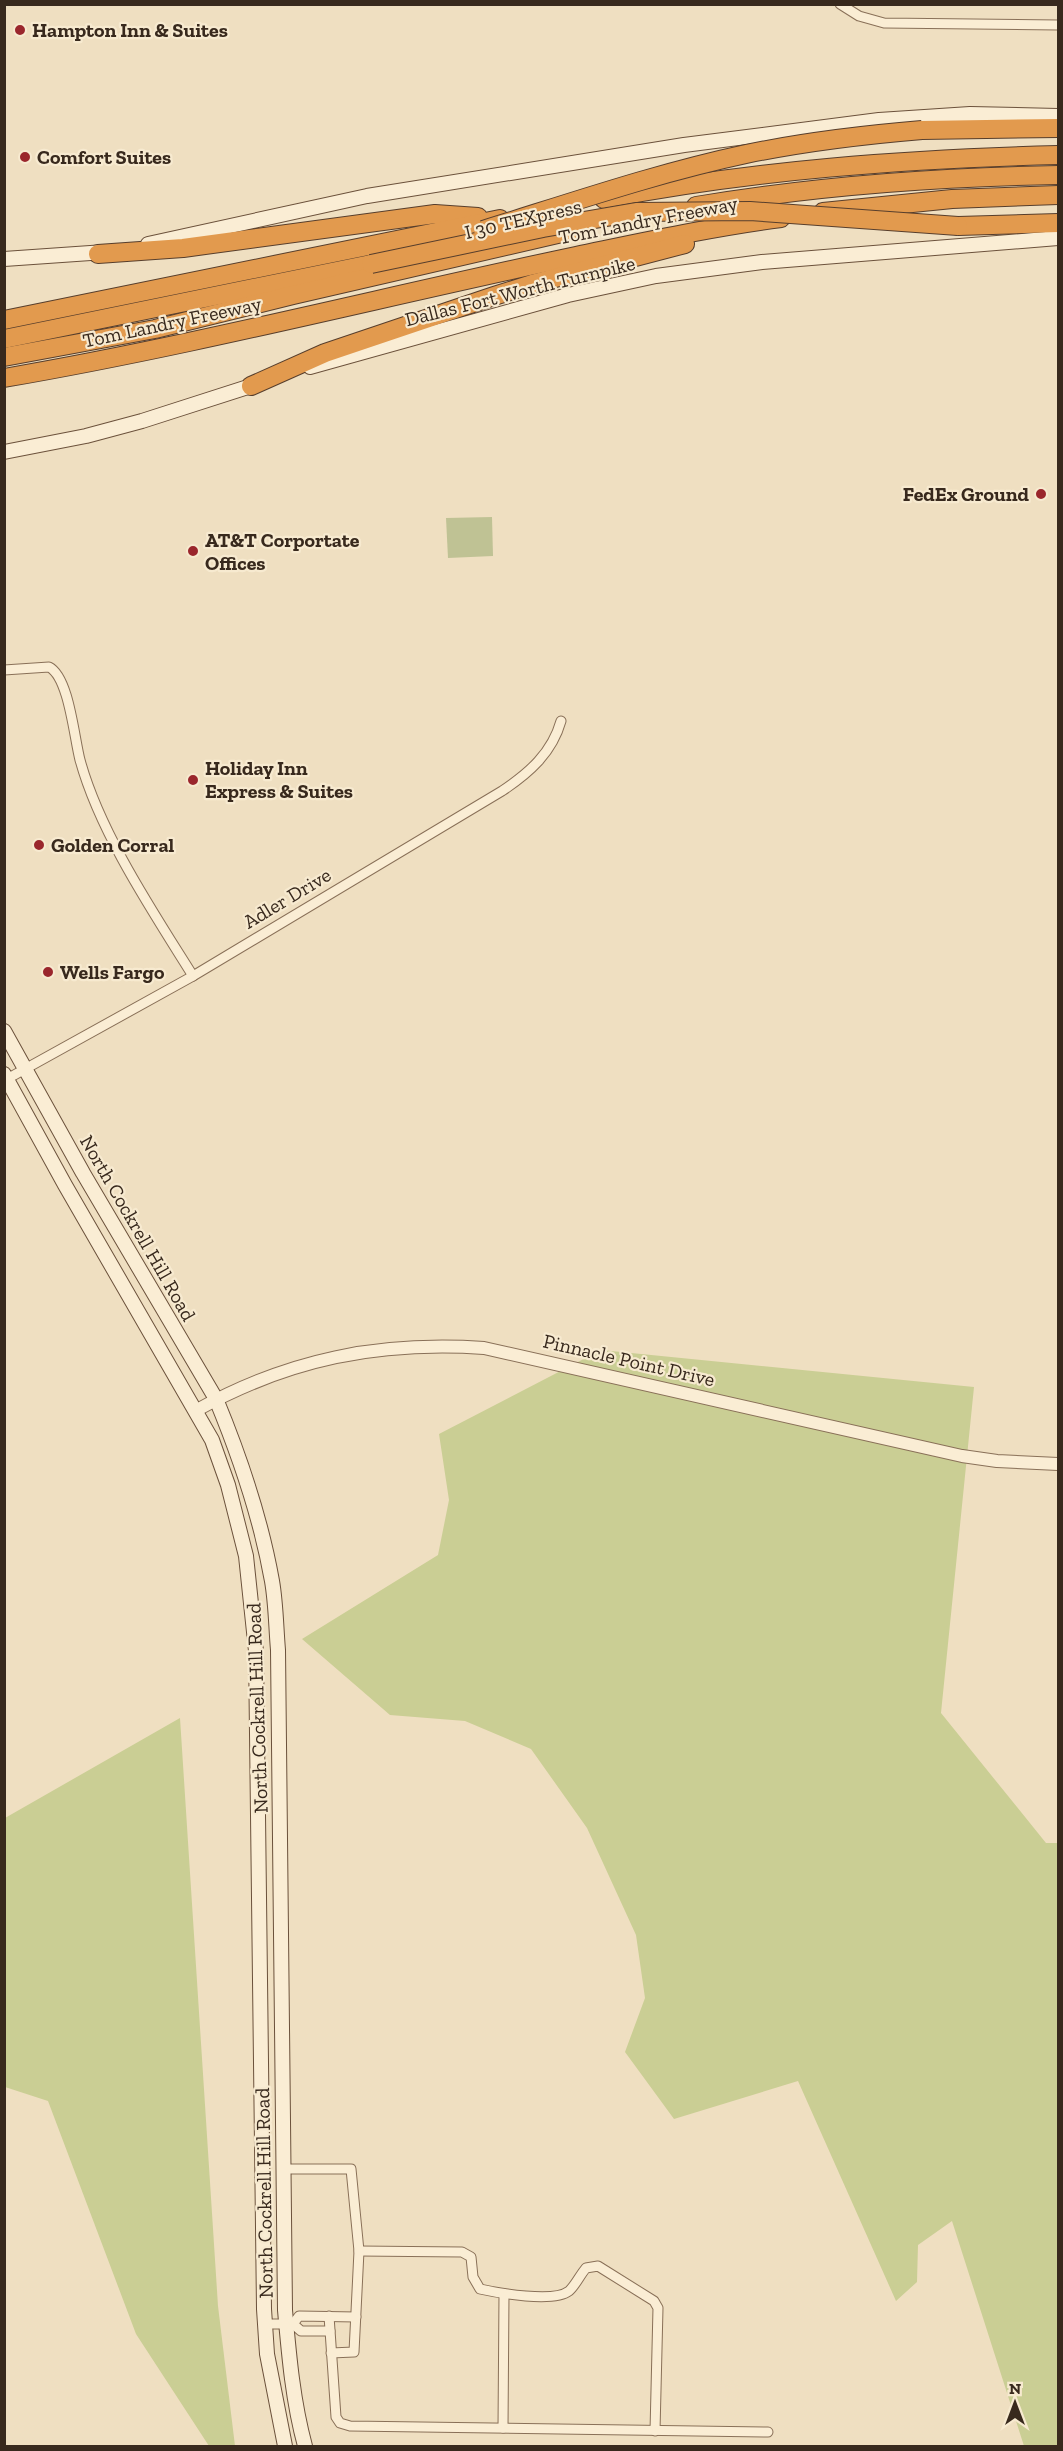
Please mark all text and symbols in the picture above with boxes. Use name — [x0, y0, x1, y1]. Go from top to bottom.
place label: Hampton Inn & Suites — [32, 18, 228, 42]
marker: Hampton Inn & Suites — [13, 23, 27, 37]
place label: Comfort Suites — [37, 145, 171, 169]
marker: Comfort Suites — [18, 150, 32, 164]
street label: Tom Landry Freeway — [556, 191, 740, 249]
street label: I 30 TEXpress — [462, 194, 584, 244]
street label: Dallas Fort Worth Turnpike — [402, 251, 638, 331]
street label: Tom Landry Freeway — [81, 291, 264, 353]
place label: FedEx Ground — [903, 482, 1030, 506]
marker: FedEx Ground — [1034, 487, 1048, 501]
place label: AT&T Corportate Offices — [205, 528, 360, 575]
marker: AT&T Corportate Offices — [186, 544, 200, 558]
place label: Holiday Inn Express & Suites — [205, 756, 353, 803]
marker: Holiday Inn Express & Suites — [186, 773, 200, 787]
place label: Golden Corral — [51, 833, 175, 857]
marker: Golden Corral — [32, 838, 46, 852]
street label: Adler Drive — [239, 862, 335, 934]
place label: Wells Fargo — [60, 960, 165, 984]
marker: Wells Fargo — [41, 965, 55, 979]
street label: North Cockrell Hill Road — [75, 1131, 201, 1325]
street label: Pinnacle Point Drive — [541, 1329, 717, 1391]
street label: North Cockrell Hill Road — [241, 1602, 273, 1814]
street label: North Cockrell Hill Road — [250, 2087, 278, 2299]
north arrow — [985, 2373, 1045, 2433]
text: N — [1009, 2379, 1021, 2398]

